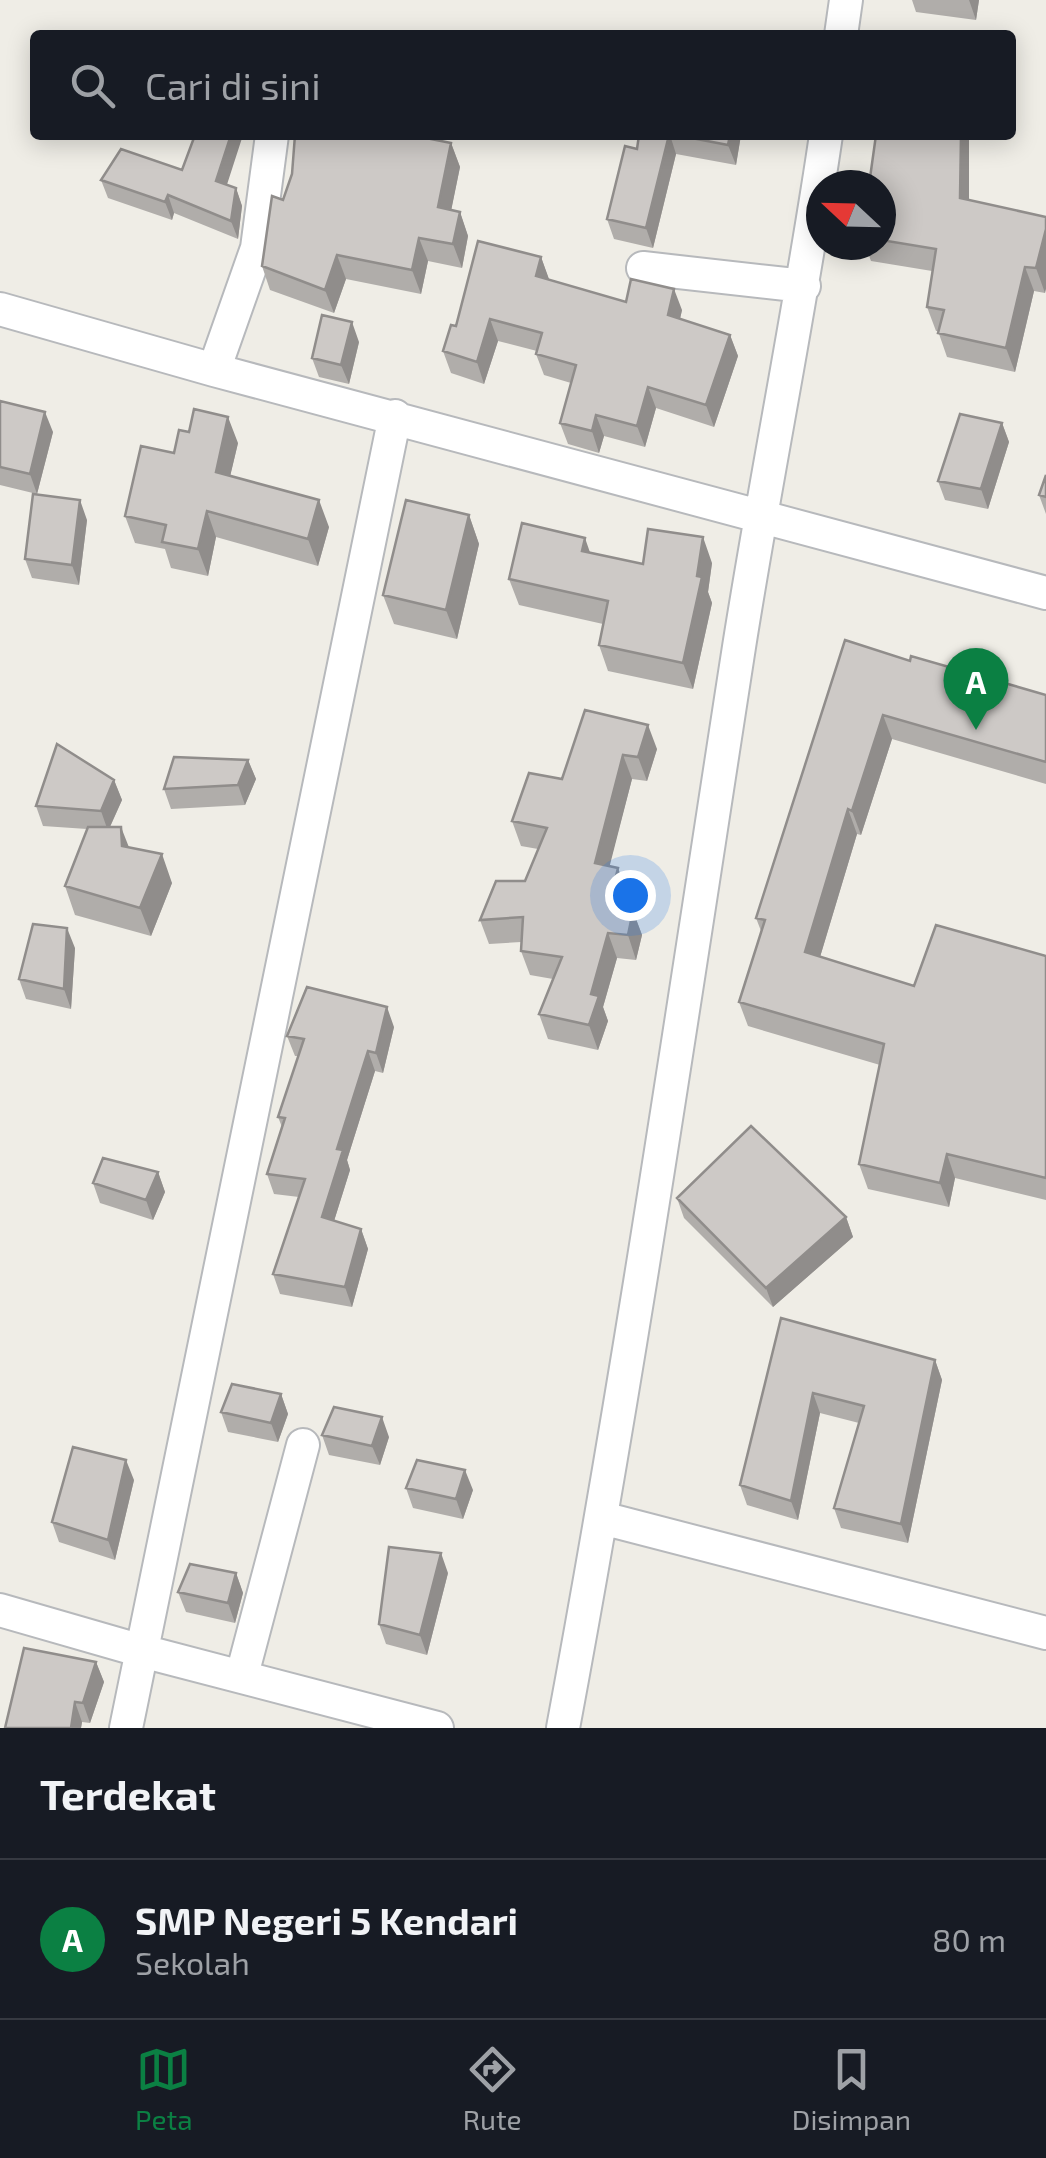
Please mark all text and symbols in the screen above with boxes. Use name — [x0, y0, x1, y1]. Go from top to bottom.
search box — [30, 30, 1016, 140]
icon: search — [65, 58, 120, 113]
text: Cari di sini — [145, 62, 321, 108]
north arrow — [806, 170, 896, 260]
pin: A — [944, 648, 1008, 730]
your location — [605, 870, 656, 921]
text: Terdekat — [40, 1768, 216, 1818]
text: SMP Negeri 5 Kendari — [135, 1897, 518, 1943]
text: A — [62, 1920, 83, 1958]
text: 80 m — [932, 1920, 1006, 1958]
text: Sekolah — [135, 1943, 250, 1981]
tab: Peta — [135, 2042, 193, 2136]
tab: Rute — [463, 2042, 522, 2136]
tab: Disimpan — [792, 2042, 911, 2136]

